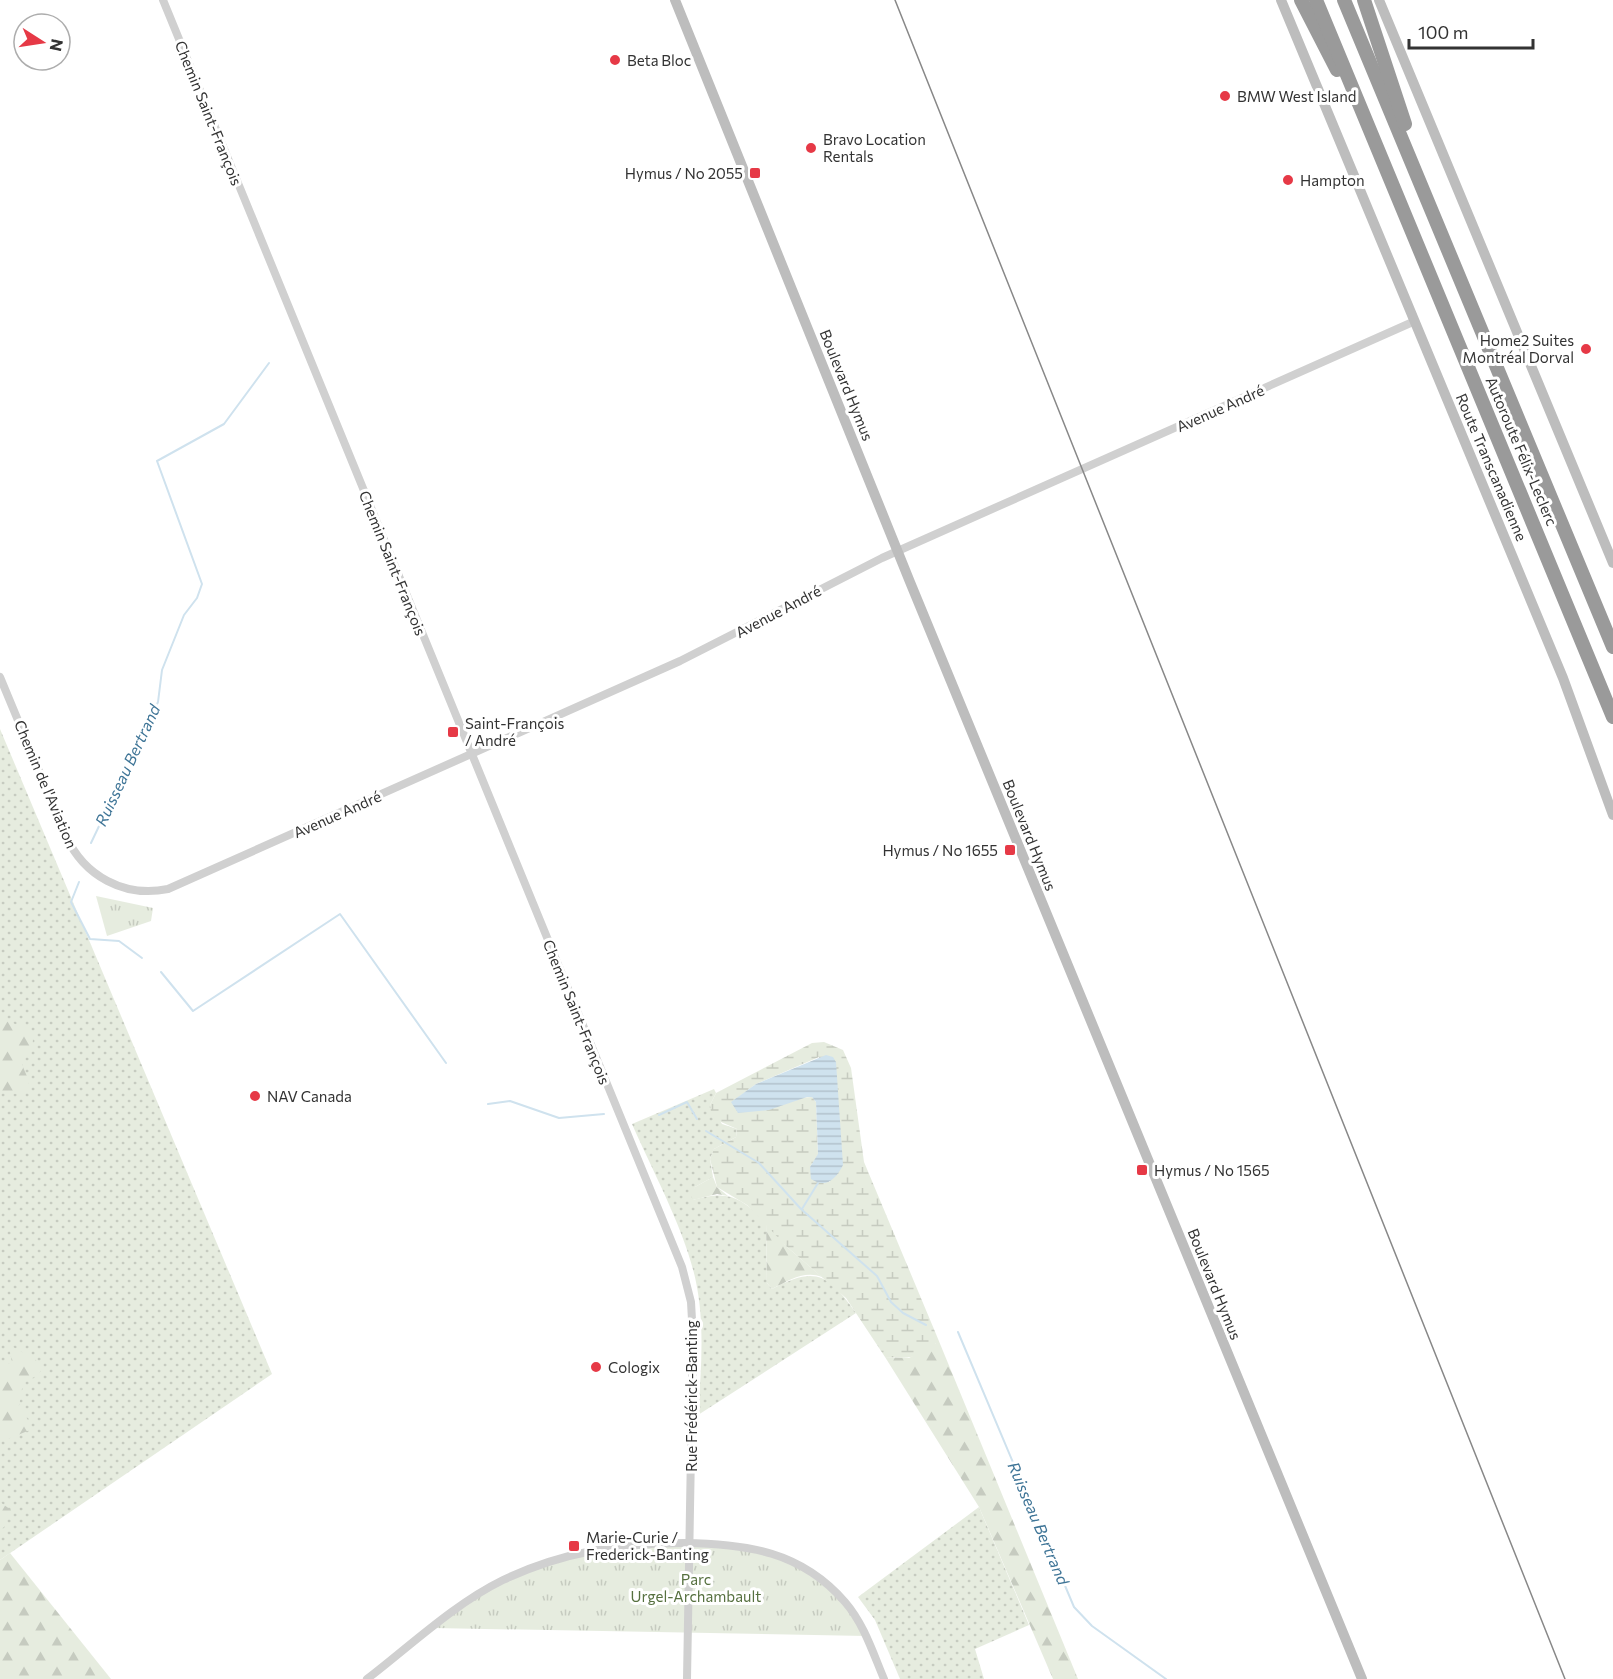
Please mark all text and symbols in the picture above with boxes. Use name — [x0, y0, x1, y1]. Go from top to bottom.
north arrow — [12, 12, 72, 72]
scale bar — [1409, 12, 1534, 50]
text: 100 m — [1418, 21, 1468, 43]
text: N — [47, 37, 68, 53]
street label: Chemin Saint-François — [172, 38, 246, 188]
place label: Beta Bloc — [627, 51, 691, 69]
marker: Beta Bloc — [608, 53, 622, 67]
place label: BMW West Island — [1237, 87, 1356, 105]
marker: BMW West Island — [1218, 89, 1232, 103]
place label: Bravo Location Rentals — [823, 130, 926, 165]
marker: Bravo Location Rentals — [804, 141, 818, 155]
place label: Hymus / No 2055 — [625, 164, 743, 182]
marker: Hymus / No 2055 — [748, 166, 762, 180]
place label: Hampton — [1300, 171, 1365, 189]
marker: Hampton — [1281, 173, 1295, 187]
street label: Boulevard Hymus — [816, 327, 878, 443]
place label: Home2 Suites Montréal Dorval — [1463, 331, 1574, 366]
marker: Home2 Suites Montréal Dorval — [1579, 342, 1593, 356]
street label: Autoroute Félix-Leclerc — [1482, 374, 1562, 528]
street label: Avenue André — [1173, 381, 1267, 435]
street label: Route Transcanadienne — [1453, 391, 1531, 544]
street label: Chemin Saint-François — [356, 488, 430, 638]
street label: Avenue André — [732, 581, 824, 641]
water label: Ruisseau Bertrand — [91, 701, 164, 829]
place label: Saint-François / André — [465, 714, 564, 749]
street label: Chemin de l'Aviation — [11, 717, 81, 851]
marker: Saint-François / André — [446, 725, 460, 739]
street label: Boulevard Hymus — [999, 777, 1061, 893]
street label: Avenue André — [290, 787, 384, 841]
place label: Hymus / No 1655 — [882, 841, 998, 859]
marker: Hymus / No 1655 — [1003, 843, 1017, 857]
street label: Chemin Saint-François — [540, 937, 614, 1087]
place label: NAV Canada — [267, 1087, 352, 1105]
marker: NAV Canada — [248, 1089, 262, 1103]
place label: Hymus / No 1565 — [1154, 1161, 1270, 1179]
marker: Hymus / No 1565 — [1135, 1163, 1149, 1177]
street label: Boulevard Hymus — [1184, 1226, 1246, 1342]
street label: Rue Frédérick-Banting — [682, 1320, 700, 1472]
place label: Cologix — [608, 1358, 660, 1376]
marker: Cologix — [589, 1360, 603, 1374]
water label: Ruisseau Bertrand — [1005, 1459, 1074, 1588]
place label: Marie-Curie / Frederick-Banting — [586, 1528, 709, 1563]
marker: Marie-Curie / Frederick-Banting — [567, 1539, 581, 1553]
park label: Parc Urgel-Archambault — [631, 1570, 761, 1605]

